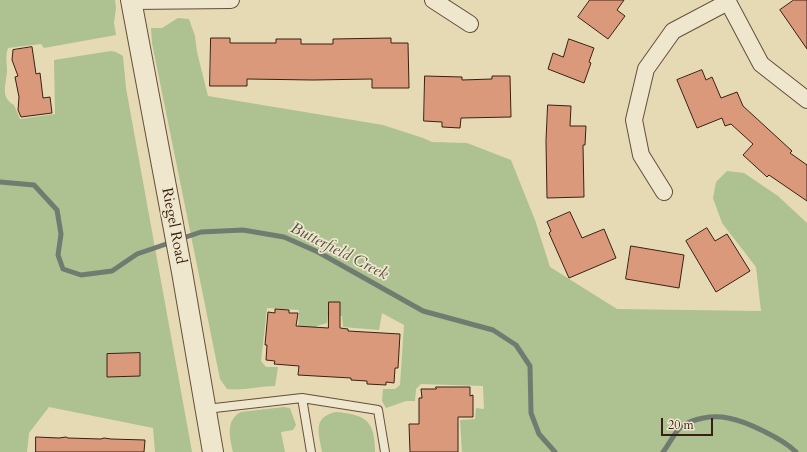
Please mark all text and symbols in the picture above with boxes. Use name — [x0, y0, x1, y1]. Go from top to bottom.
street label: Riegel Road — [157, 186, 189, 266]
water label: Butterfield Creek — [287, 219, 391, 285]
scale bar — [663, 410, 715, 436]
text: 20 m — [668, 417, 694, 433]

